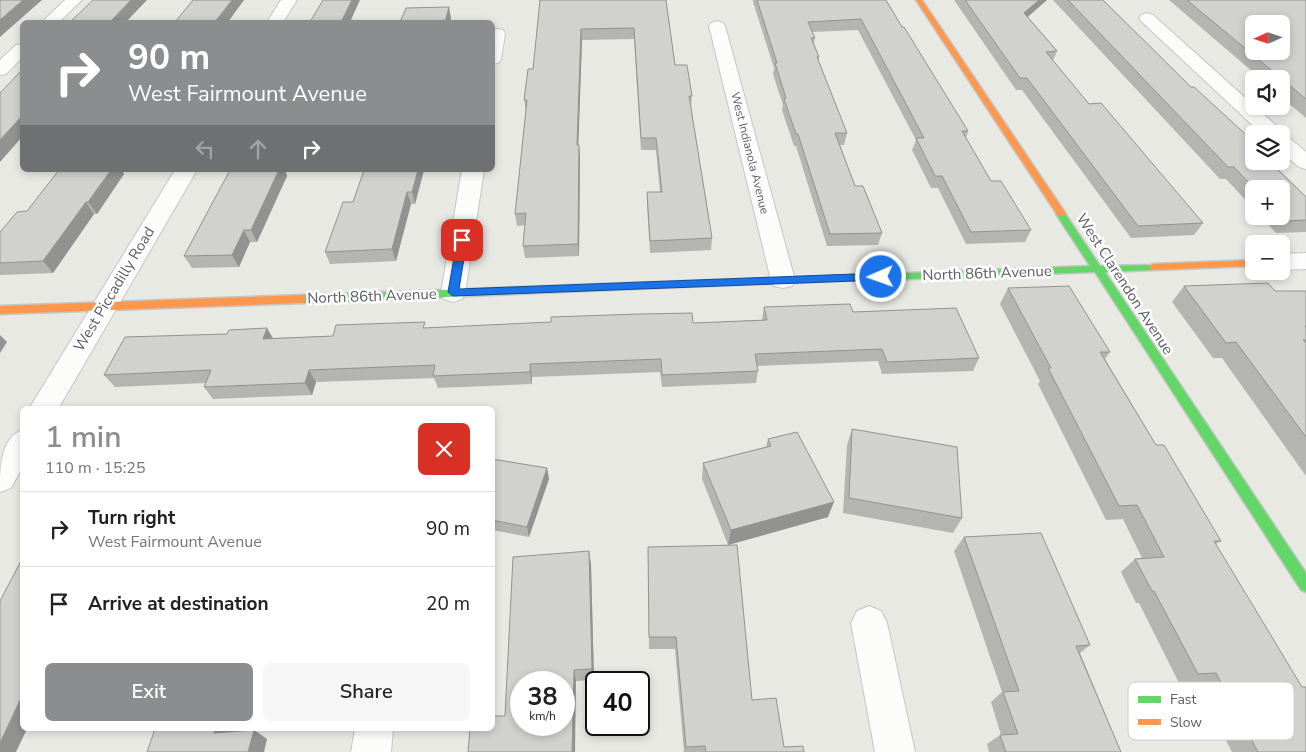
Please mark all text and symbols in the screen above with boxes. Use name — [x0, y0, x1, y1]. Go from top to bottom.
north arrow — [1245, 15, 1290, 60]
map controls — [1245, 15, 1290, 280]
text: 90 m — [128, 34, 210, 81]
icon: right — [45, 40, 110, 105]
button: sound — [1245, 70, 1290, 115]
text: West Fairmount Avenue — [128, 79, 367, 109]
street label: West Indianola Avenue — [727, 90, 773, 216]
button: layers — [1245, 125, 1290, 170]
icon: left — [191, 135, 219, 163]
icon: ahead — [244, 135, 272, 163]
icon: right — [297, 135, 325, 163]
button: + — [1245, 180, 1290, 225]
street label: West Clarendon Avenue — [1072, 210, 1178, 358]
pin — [441, 219, 483, 261]
street label: West Piccadilly Road — [69, 223, 159, 355]
icon: arrive — [448, 226, 476, 254]
button: − — [1245, 235, 1290, 280]
position arrow — [854, 250, 906, 302]
street label: North 86th Avenue — [922, 261, 1052, 285]
street label: North 86th Avenue — [307, 284, 437, 308]
text: 1 min — [45, 417, 121, 458]
button: close — [418, 423, 470, 475]
text: 110 m · 15:25 — [45, 457, 146, 479]
text: Turn right — [88, 505, 175, 531]
icon: right — [45, 515, 73, 543]
text: 90 m — [426, 516, 470, 542]
text: West Fairmount Avenue — [88, 531, 262, 553]
icon: arrive — [45, 590, 73, 618]
text: Arrive at destination — [88, 591, 269, 617]
text: 20 m — [426, 591, 470, 617]
button: Exit — [45, 663, 253, 721]
button: Share — [263, 663, 470, 721]
speed limit sign: 40 — [585, 671, 650, 736]
text: 38 — [527, 680, 558, 714]
legend — [1128, 682, 1294, 740]
text: Fast — [1170, 690, 1196, 709]
text: km/h — [529, 708, 556, 724]
text: Slow — [1170, 713, 1202, 732]

